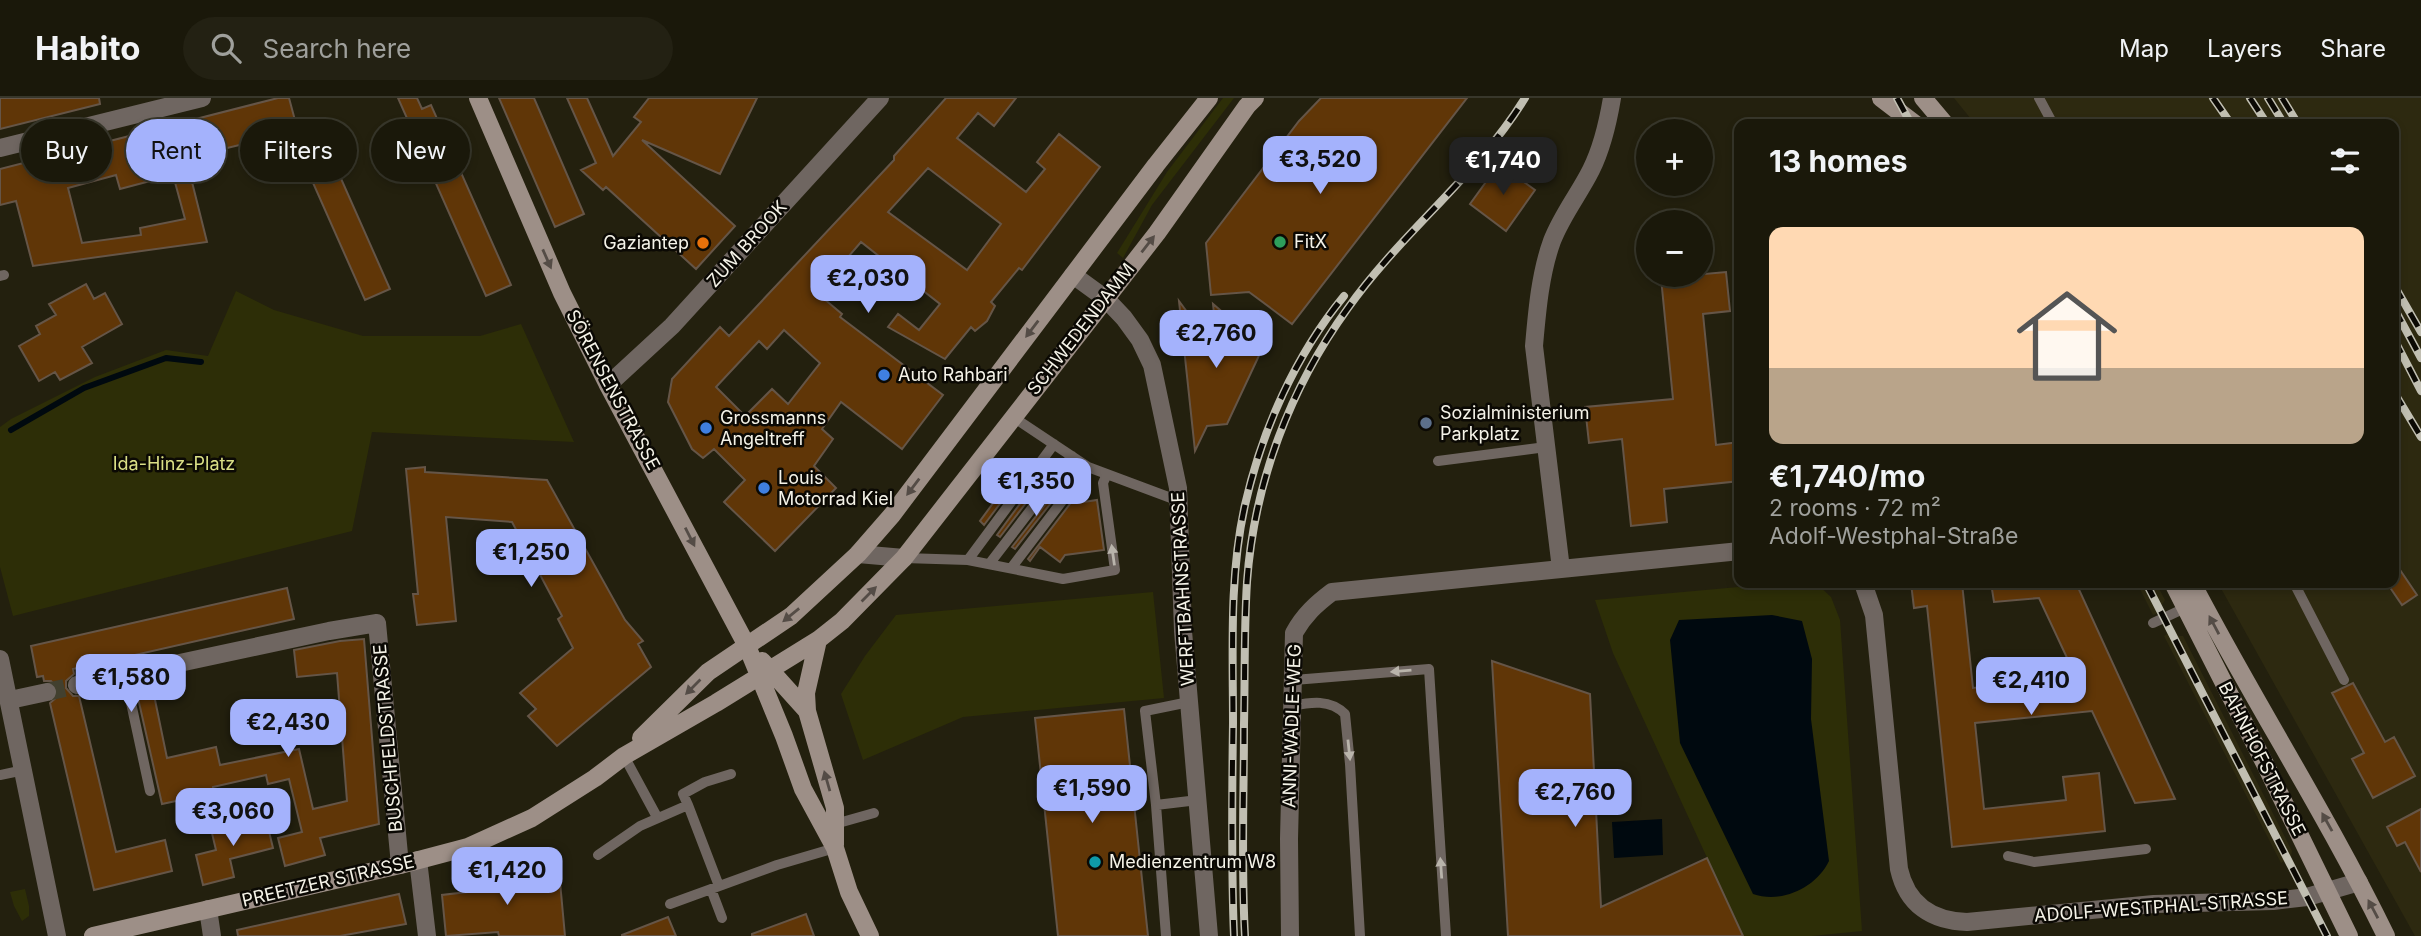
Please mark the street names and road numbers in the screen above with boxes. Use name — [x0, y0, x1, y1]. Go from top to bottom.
street label: ZUM BROOK — [702, 196, 791, 291]
street label: SCHWEDENDAMM — [1023, 259, 1139, 399]
street label: SÖRENSENSTRASSE — [562, 306, 665, 473]
street label: WERFTBAHNSTRASSE — [1167, 491, 1198, 687]
street label: BUSCHFELDSTRASSE — [369, 643, 406, 833]
street label: ANNI-WADLE-WEG — [1278, 644, 1305, 808]
street label: BAHNHOFSTRASSE — [2215, 678, 2310, 839]
street label: PREETZER STRASSE — [240, 850, 416, 911]
street label: ADOLF-WESTPHAL-STRASSE — [2033, 887, 2289, 926]

